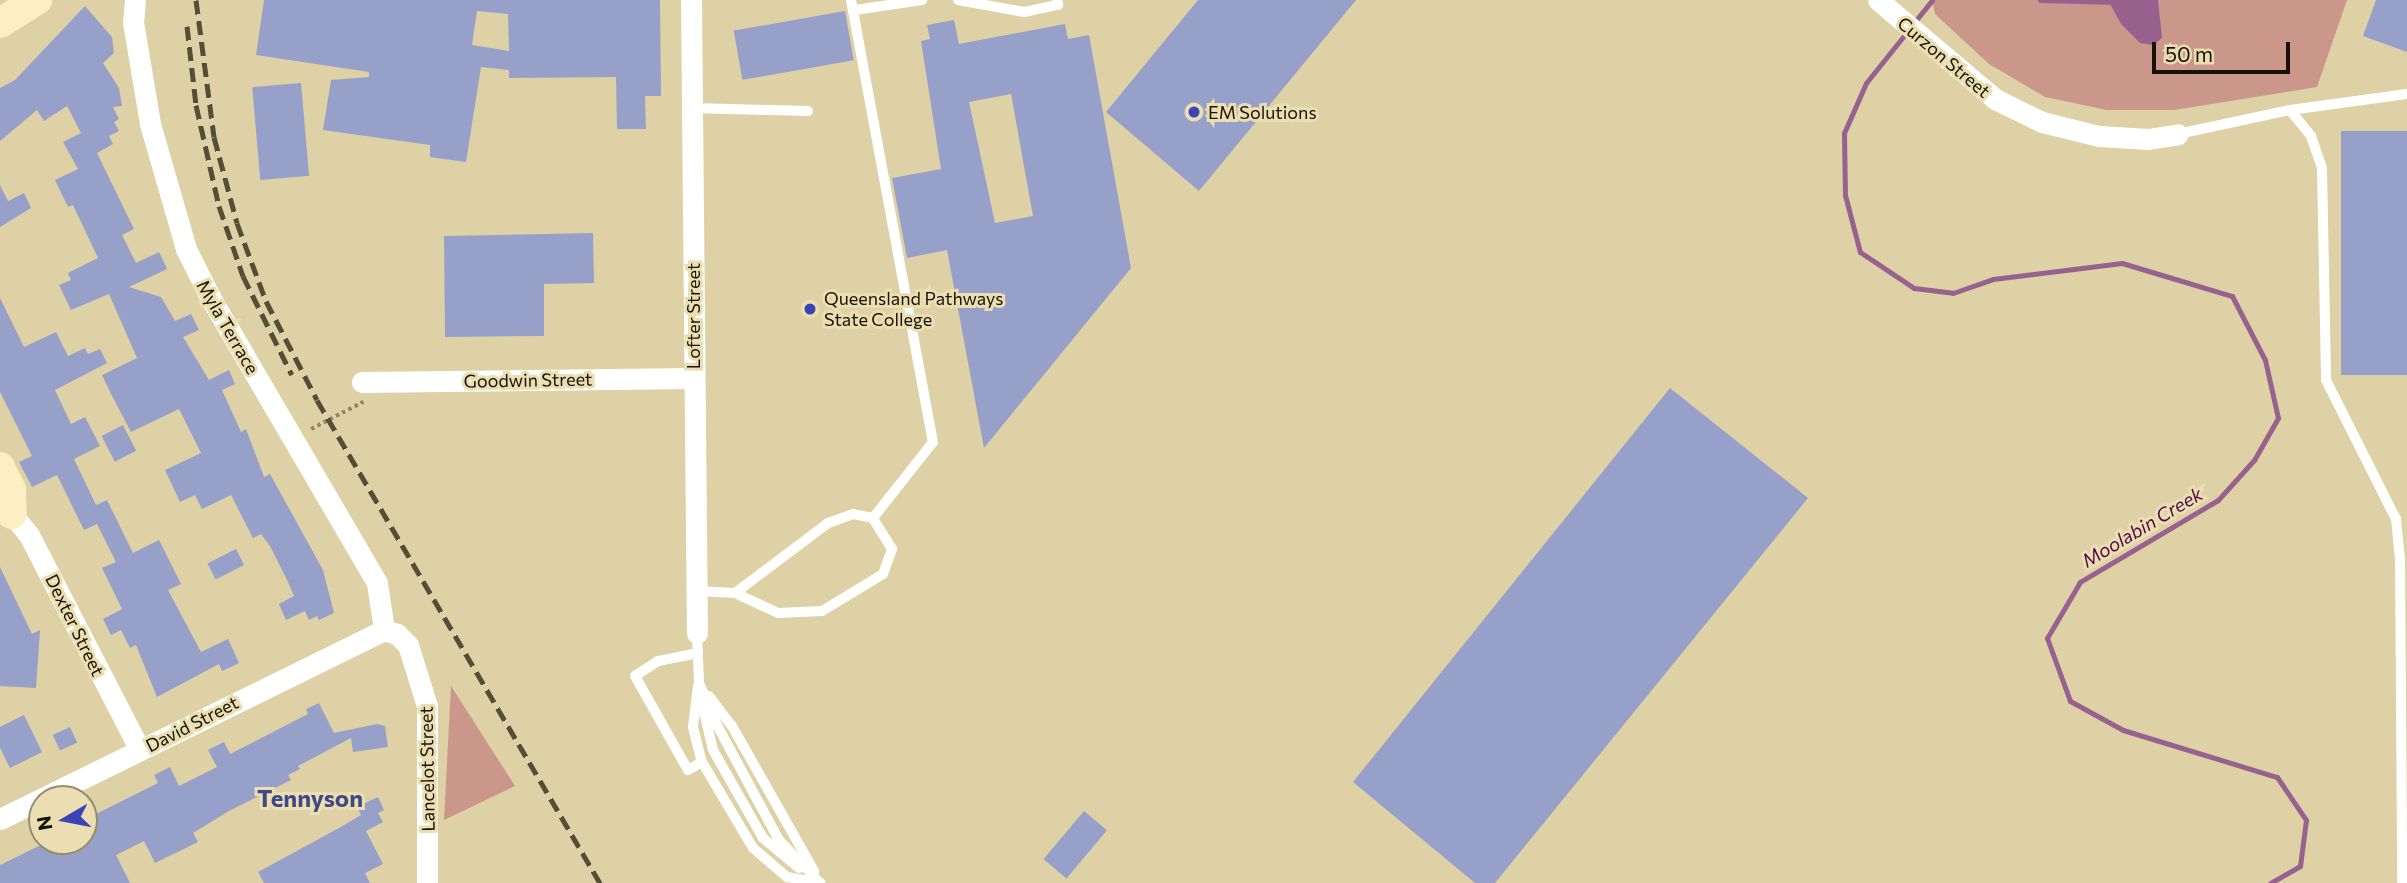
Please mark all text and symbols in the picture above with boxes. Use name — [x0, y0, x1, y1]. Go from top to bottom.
street label: Curzon Street — [1893, 12, 1995, 102]
scale bar — [2155, 28, 2293, 72]
text: 50 m — [2165, 41, 2213, 66]
place label: EM Solutions — [1208, 101, 1317, 123]
marker: EM Solutions — [1186, 104, 1202, 120]
street label: Lofter Street — [682, 263, 704, 369]
street label: Myla Terrace — [192, 276, 264, 378]
place label: Queensland Pathways State College — [824, 288, 1003, 330]
marker: Queensland Pathways State College — [802, 301, 818, 317]
street label: Goodwin Street — [463, 368, 593, 392]
water label: Moolabin Creek — [2077, 482, 2207, 572]
street label: Dexter Street — [41, 571, 109, 679]
street label: David Street — [142, 691, 242, 757]
street label: Lancelot Street — [415, 706, 439, 832]
district label: Tennyson — [257, 784, 363, 812]
north arrow — [28, 785, 98, 855]
text: N — [31, 814, 56, 832]

